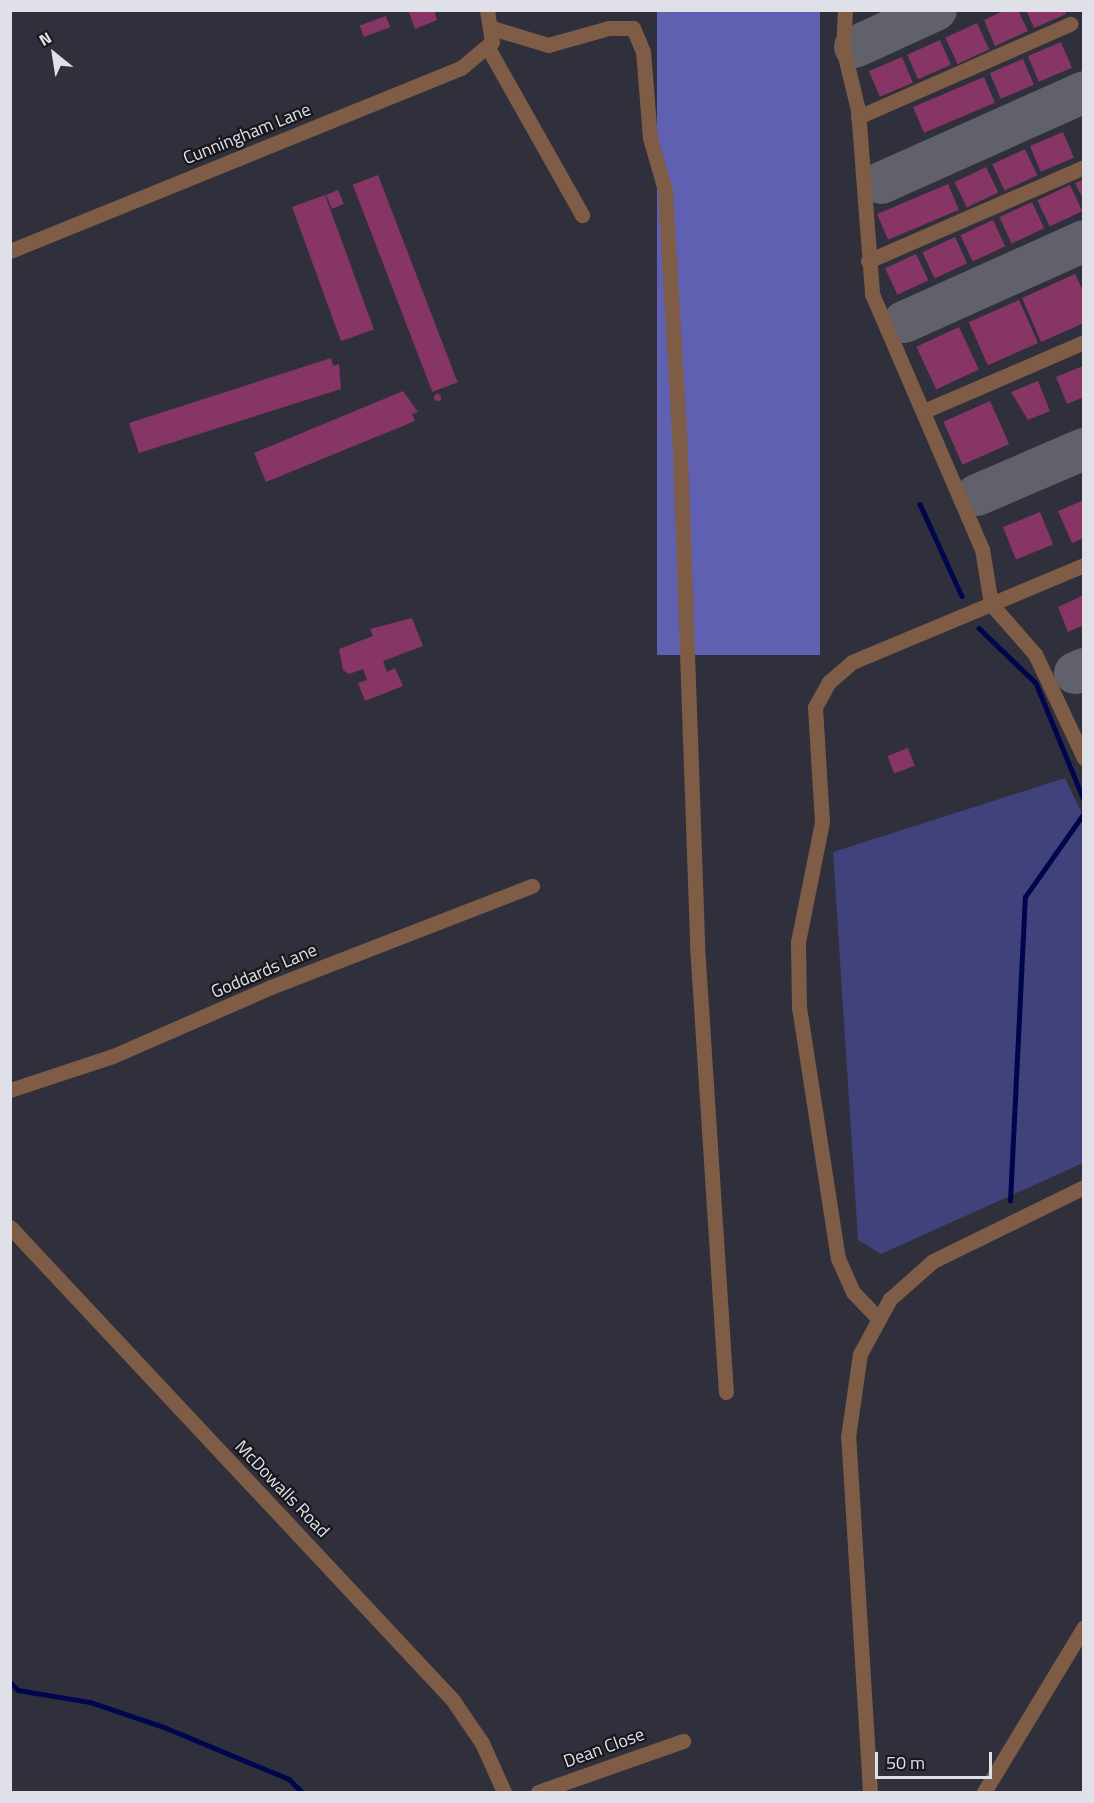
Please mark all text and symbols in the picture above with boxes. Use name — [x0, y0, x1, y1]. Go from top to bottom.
north arrow — [24, 24, 84, 84]
text: N — [34, 25, 56, 52]
street label: Cunningham Lane — [180, 99, 314, 169]
street label: Goddards Lane — [208, 939, 320, 1003]
street label: McDowalls Road — [230, 1436, 334, 1542]
street label: Dean Close — [561, 1723, 647, 1773]
scale bar — [878, 1740, 995, 1778]
text: 50 m — [886, 1749, 925, 1776]

